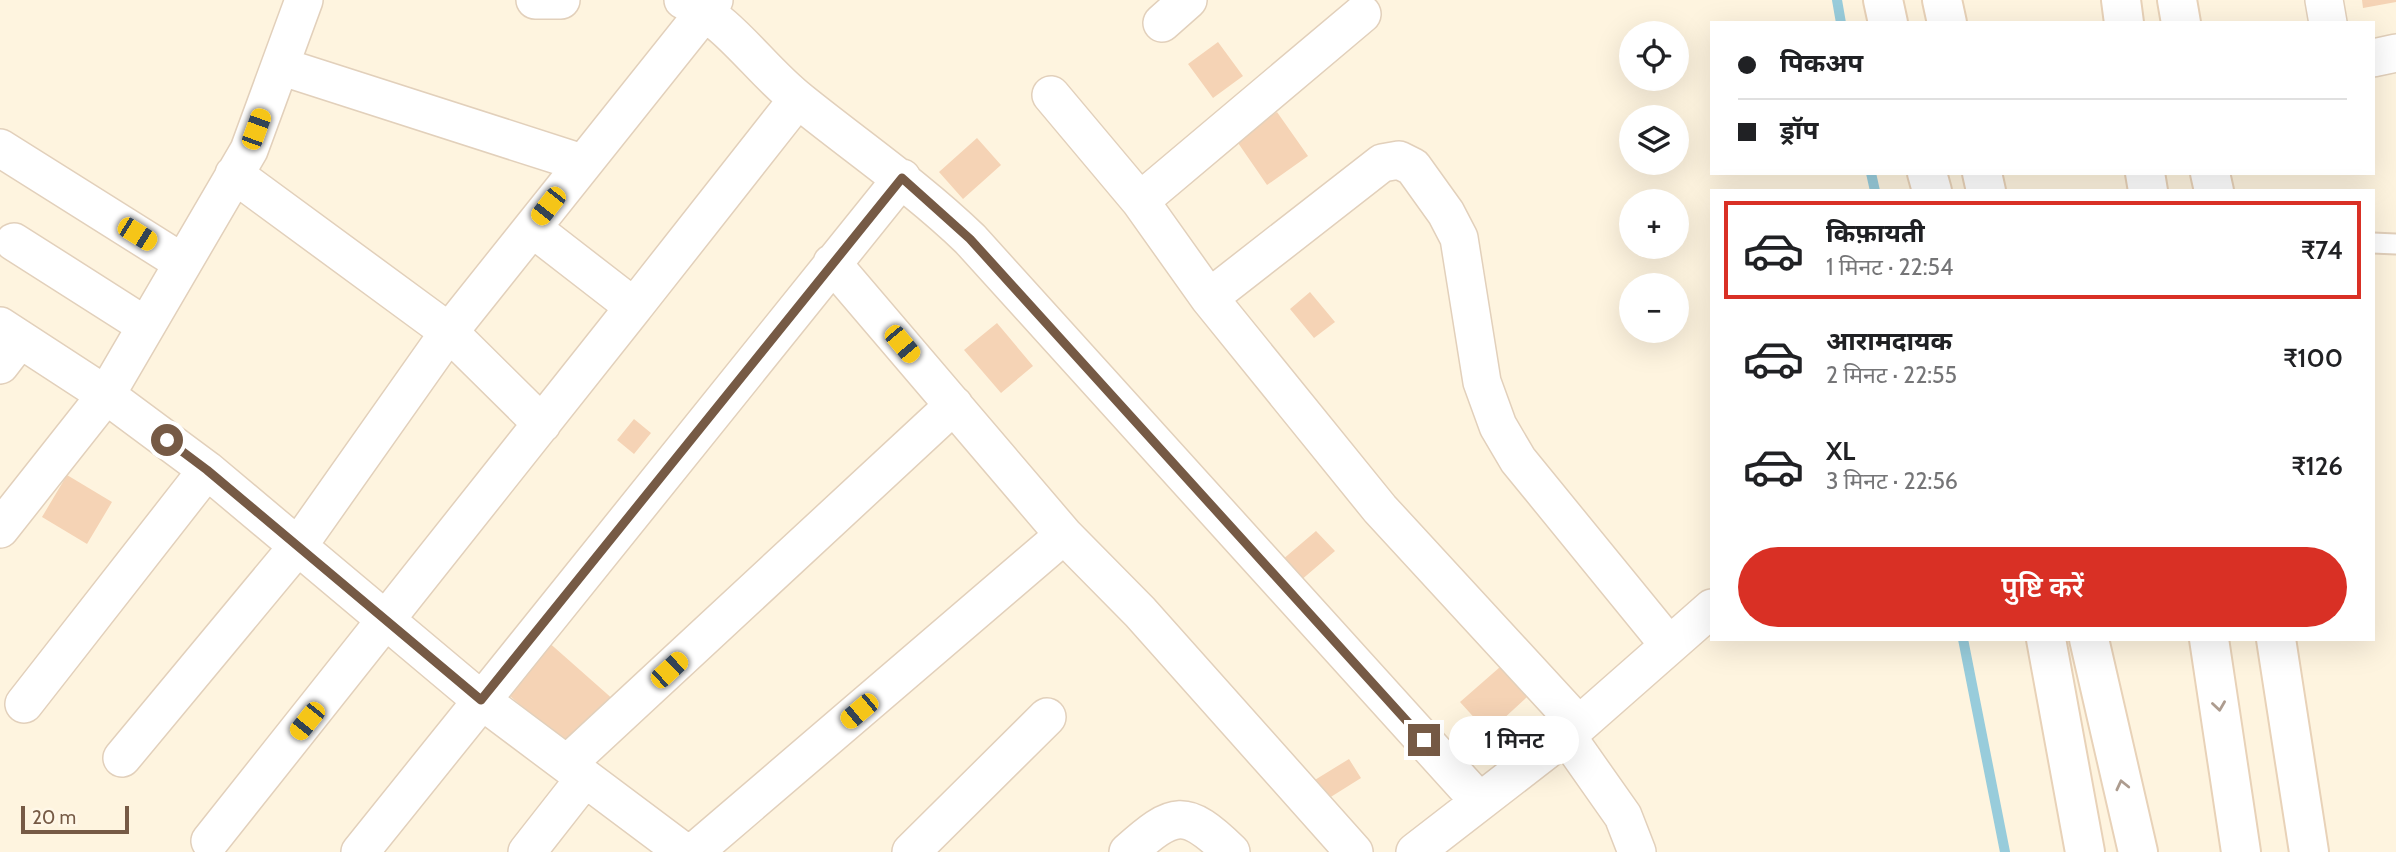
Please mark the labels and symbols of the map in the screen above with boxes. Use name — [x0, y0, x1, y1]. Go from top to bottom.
car — [239, 106, 274, 152]
car — [527, 183, 570, 229]
car — [114, 214, 161, 254]
car — [881, 321, 924, 367]
route start — [151, 424, 183, 456]
car — [647, 648, 692, 692]
car — [837, 689, 882, 733]
car — [286, 698, 329, 744]
one-way arrow — [2212, 700, 2227, 712]
callout: 1 मिनट — [1448, 716, 1578, 764]
route end — [1408, 724, 1440, 756]
one-way arrow — [2116, 780, 2131, 792]
scale bar — [21, 803, 130, 835]

